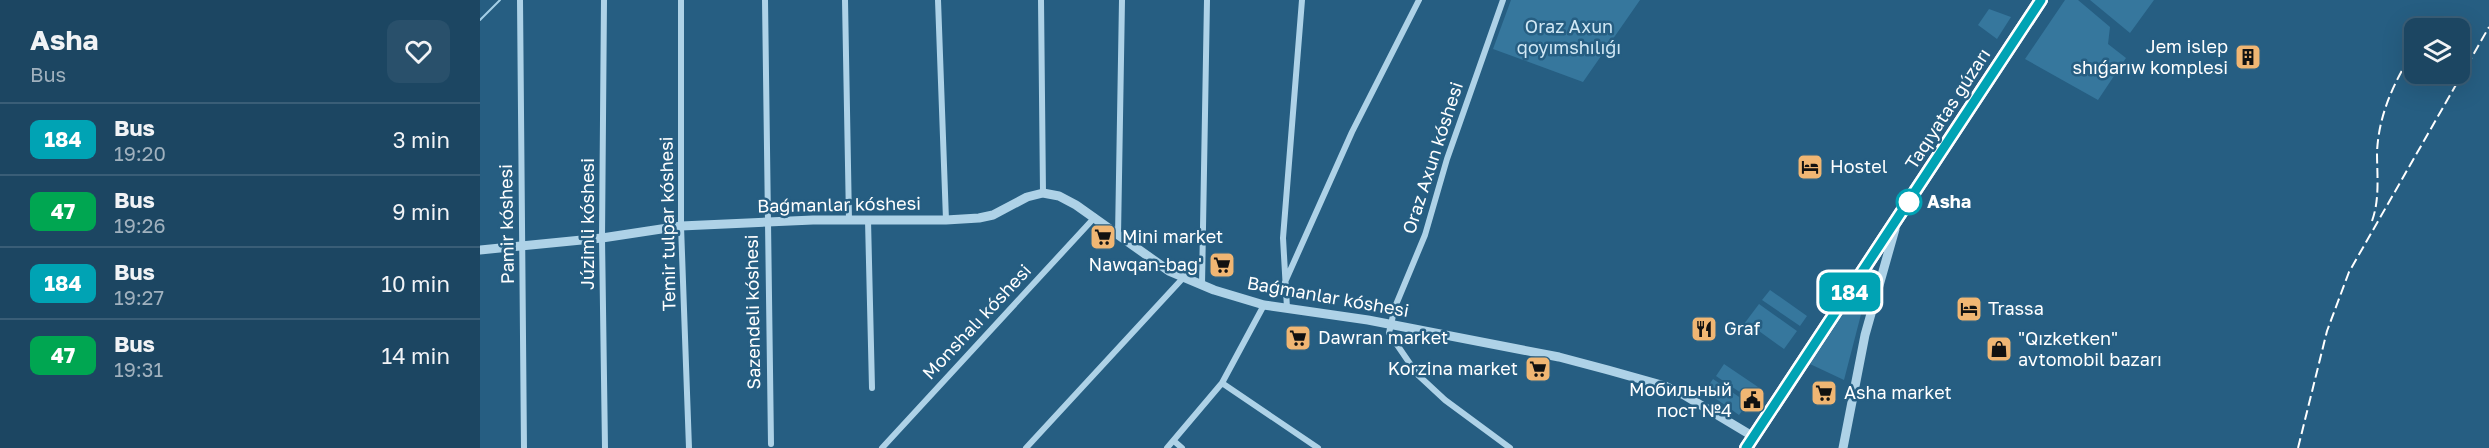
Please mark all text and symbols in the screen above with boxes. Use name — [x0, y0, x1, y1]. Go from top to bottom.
park label: Oraz Axun qoyımshılıǵı — [1517, 15, 1621, 58]
map controls — [2404, 18, 2470, 84]
button: layers — [2404, 18, 2470, 84]
button: heart — [387, 20, 450, 83]
text: Asha — [30, 23, 99, 56]
place label: Jem islep shıǵarıw komplesi — [2072, 35, 2228, 78]
building icon: Jem islep shıǵarıw komplesi — [2233, 42, 2263, 72]
street label: Taqıyatas gúzarı — [1900, 44, 1994, 173]
text: Bus — [30, 62, 66, 86]
street label: Oraz Axun kóshesi — [1397, 79, 1467, 237]
text: Bus — [114, 114, 155, 141]
text: 184 — [44, 126, 82, 152]
text: 3 min — [393, 126, 450, 153]
street label: Temir tulpar kóshesi — [654, 136, 680, 312]
text: 19:20 — [114, 141, 166, 165]
hotel icon: Hostel — [1795, 152, 1825, 182]
place label: Hostel — [1830, 155, 1888, 177]
street label: Júzimli kóshesi — [576, 158, 598, 290]
street label: Pamir kóshesi — [494, 164, 518, 284]
text: Bus — [114, 186, 155, 213]
marker: Asha — [1896, 189, 1922, 215]
place label: Asha — [1927, 190, 1971, 212]
street label: Baǵmanlar kóshesi — [757, 192, 921, 216]
text: 47 — [51, 198, 75, 224]
text: 9 min — [392, 198, 450, 225]
text: 19:26 — [114, 213, 166, 237]
supermarket icon: Mini market — [1088, 222, 1118, 252]
place label: Mini market — [1122, 225, 1223, 247]
street label: Sazendeli kóshesi — [740, 234, 764, 390]
supermarket icon: Nawqan-bag' — [1207, 250, 1237, 280]
place label: Nawqan-bag' — [1089, 253, 1202, 275]
text: Bus — [114, 258, 155, 285]
street label: Monshalı kóshesi — [917, 259, 1035, 383]
text: 184 — [44, 270, 82, 296]
text: 10 min — [381, 270, 450, 297]
street label: Baǵmanlar kóshesi — [1246, 271, 1411, 321]
line badge: 184 — [1816, 272, 1884, 312]
text: 184 — [1831, 279, 1869, 305]
text: 19:27 — [114, 285, 164, 309]
hotel icon: Trassa — [1954, 294, 1984, 324]
place label: Trassa — [1988, 297, 2044, 319]
restaurant icon: Graf — [1689, 314, 1719, 344]
place label: Graf — [1724, 317, 1761, 339]
supermarket icon: Dawran market — [1283, 323, 1313, 353]
place label: Dawran market — [1318, 326, 1448, 348]
place label: "Qızketken" avtomobil bazarı — [2018, 327, 2162, 370]
text: Bus — [114, 330, 155, 357]
shop icon: "Qızketken" avtomobil bazarı — [1984, 334, 2014, 364]
text: 47 — [51, 342, 75, 368]
text: 14 min — [382, 342, 450, 369]
supermarket icon: Korzina market — [1523, 354, 1553, 384]
text: 19:31 — [114, 357, 163, 381]
place label: Korzina market — [1388, 357, 1518, 379]
place label: Мобильный пост №4 — [1629, 378, 1732, 421]
supermarket icon: Asha market — [1809, 378, 1839, 408]
place label: Asha market — [1844, 381, 1952, 403]
public building icon: Мобильный пост №4 — [1737, 385, 1767, 415]

